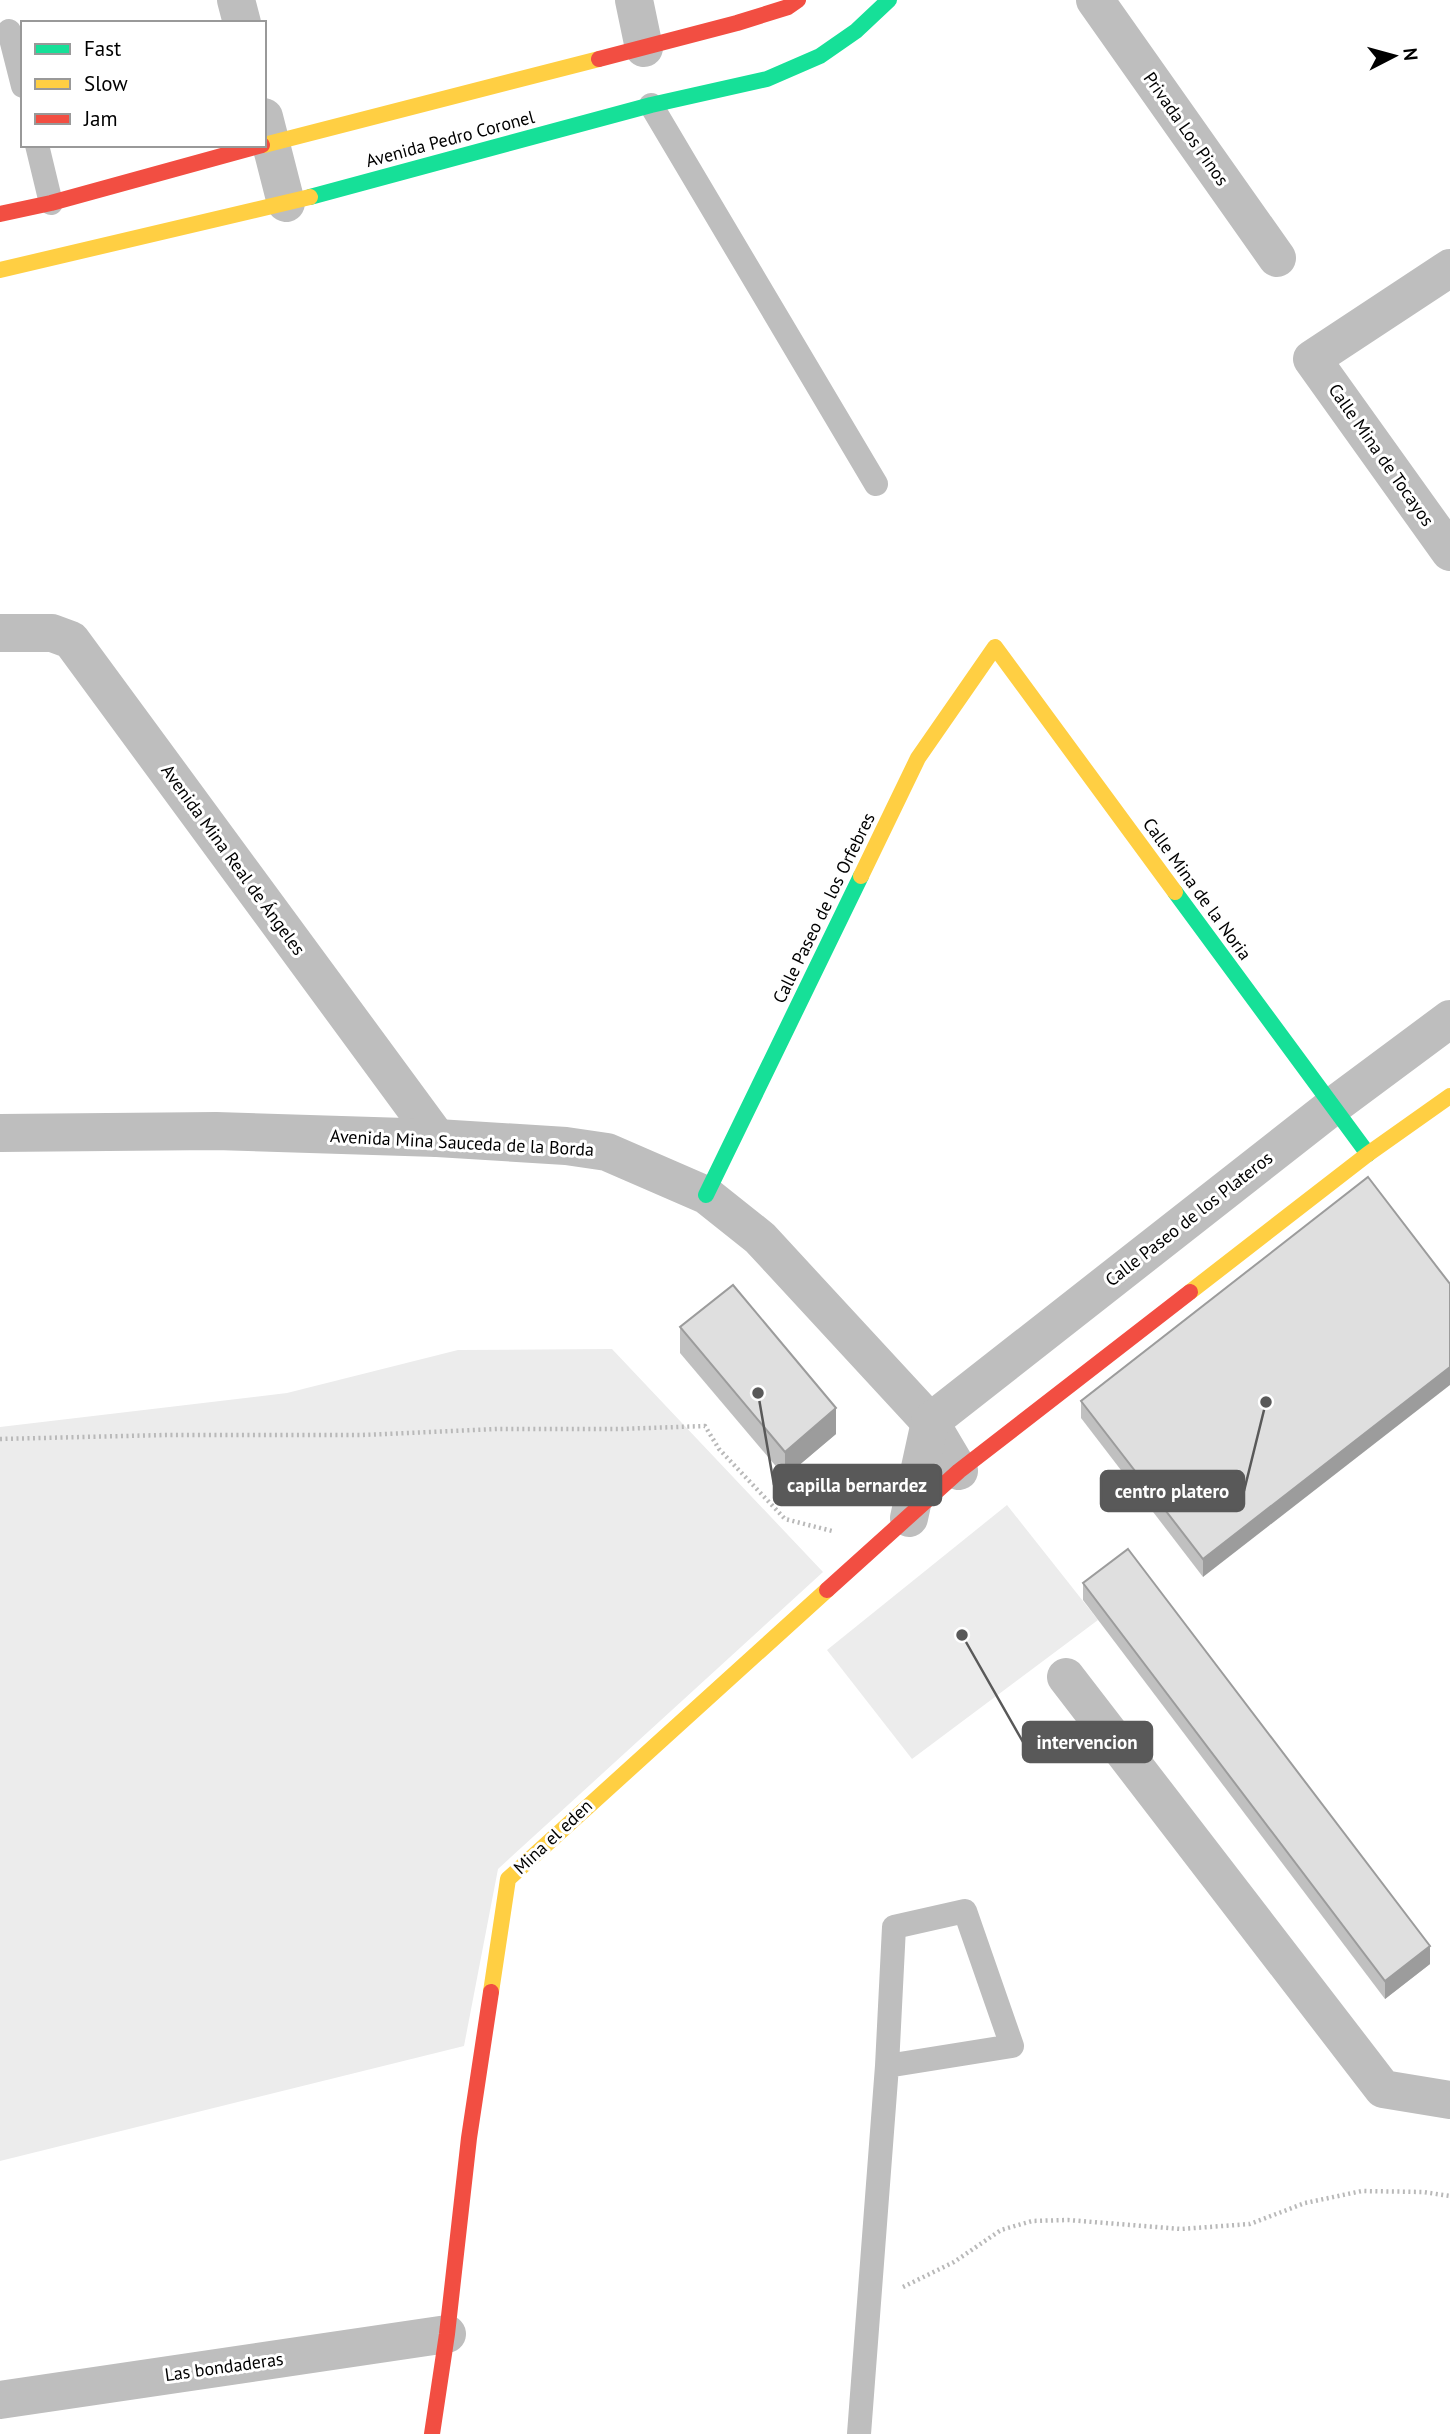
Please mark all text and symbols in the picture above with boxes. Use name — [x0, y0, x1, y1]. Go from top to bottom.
legend — [21, 21, 266, 147]
north arrow — [1359, 21, 1429, 91]
text: Fast — [84, 35, 121, 62]
text: N — [1398, 47, 1423, 62]
street label: Privada Los Pinos — [1139, 67, 1234, 190]
text: Slow — [84, 70, 128, 97]
text: Jam — [83, 105, 118, 132]
street label: Avenida Pedro Coronel — [363, 105, 537, 172]
street label: Calle Mina de Tocayos — [1324, 379, 1439, 530]
street label: Avenida Mina Real de Ángeles — [156, 760, 310, 960]
street label: Calle Paseo de los Orfebres — [767, 809, 880, 1007]
street label: Calle Mina de la Noria — [1138, 813, 1257, 964]
street label: Avenida Mina Sauceda de la Borda — [329, 1124, 595, 1161]
street label: Calle Paseo de los Plateros — [1100, 1146, 1277, 1291]
callout: capilla bernardez — [774, 1465, 941, 1505]
callout: centro platero — [1101, 1471, 1244, 1511]
text: capilla bernardez — [787, 1473, 927, 1497]
text: centro platero — [1115, 1479, 1229, 1503]
callout: intervencion — [1023, 1722, 1152, 1762]
text: intervencion — [1036, 1730, 1138, 1754]
street label: Mina el eden — [508, 1794, 597, 1879]
street label: Las bondaderas — [163, 2347, 285, 2386]

